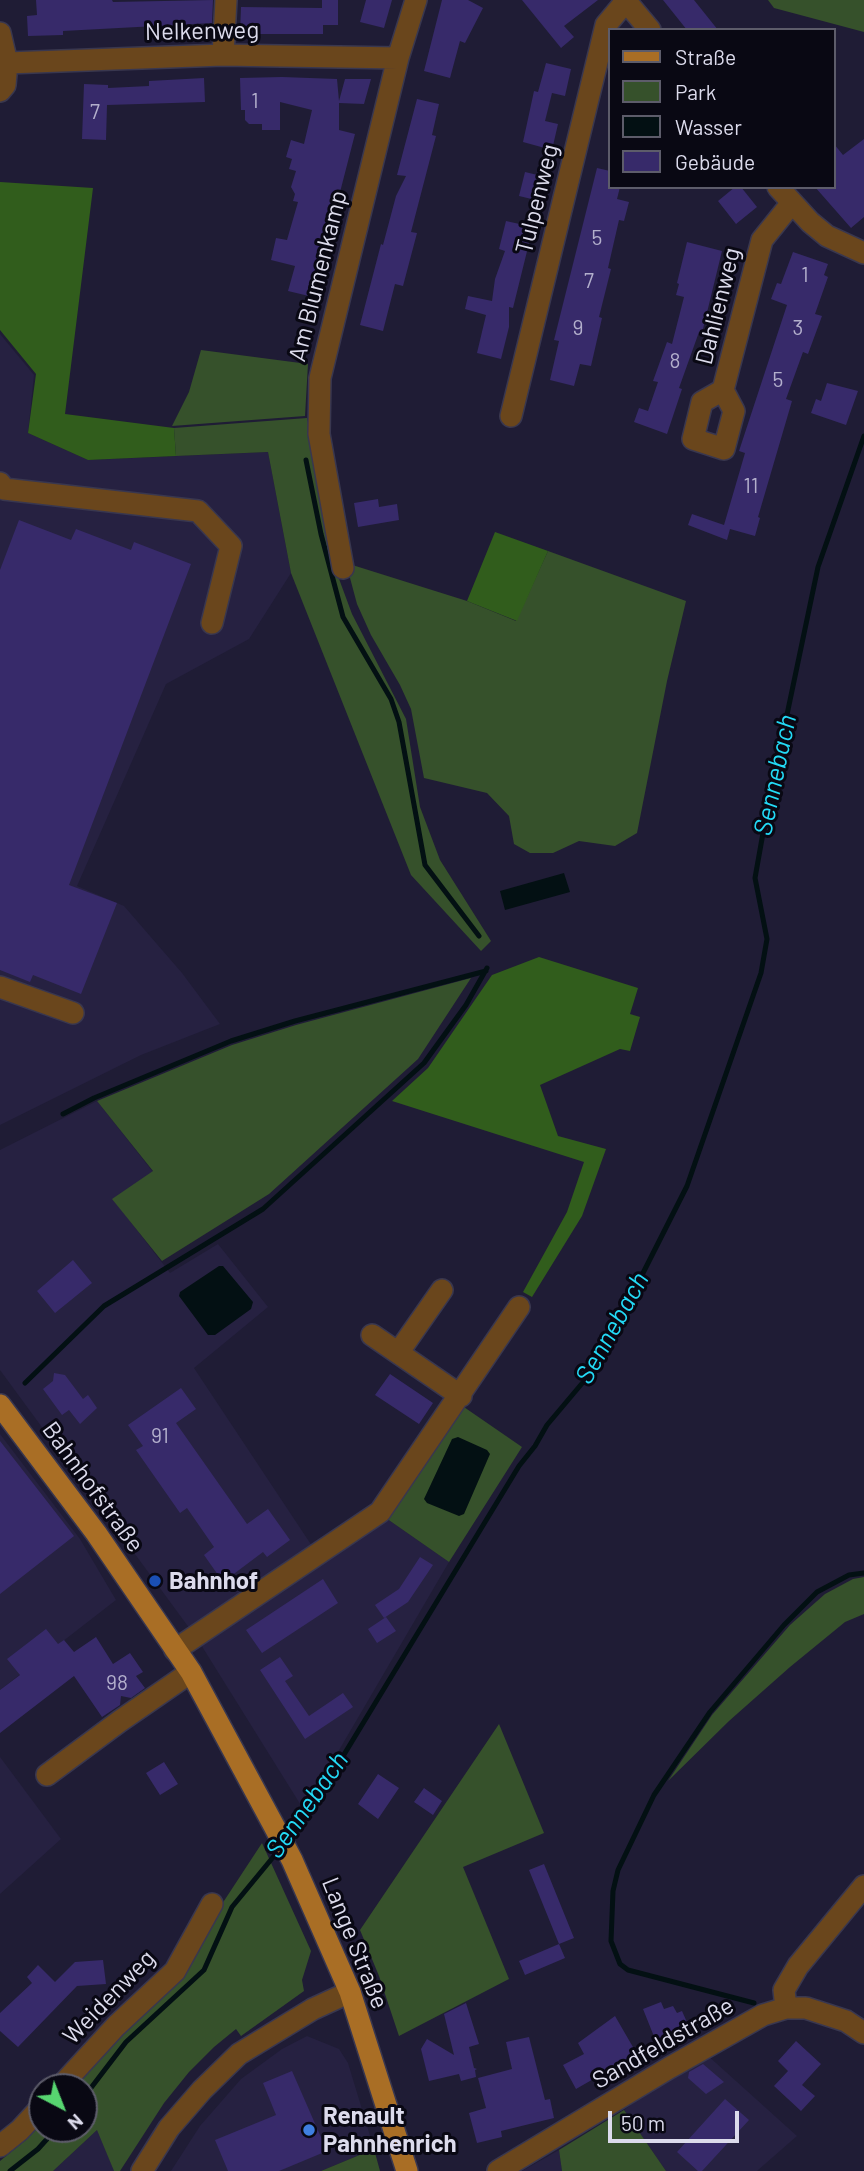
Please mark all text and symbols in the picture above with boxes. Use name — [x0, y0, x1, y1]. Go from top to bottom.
street label: Nelkenweg — [145, 16, 259, 46]
legend — [608, 28, 836, 189]
text: Straße — [675, 44, 736, 69]
text: Park — [675, 79, 716, 104]
house number: 1 — [251, 88, 259, 114]
house number: 7 — [90, 99, 100, 125]
text: Wasser — [675, 114, 742, 139]
street label: Tulpenweg — [509, 141, 565, 257]
text: Gebäude — [675, 149, 755, 174]
street label: Am Blumenkamp — [283, 188, 353, 364]
house number: 5 — [592, 225, 602, 251]
street label: Dahlienweg — [690, 245, 746, 367]
house number: 1 — [801, 262, 809, 288]
house number: 7 — [584, 268, 594, 294]
house number: 9 — [573, 315, 583, 341]
house number: 3 — [793, 315, 803, 341]
house number: 8 — [670, 348, 680, 374]
house number: 5 — [773, 367, 783, 393]
house number: 11 — [744, 473, 758, 499]
water label: Sennebach — [747, 712, 803, 838]
water label: Sennebach — [569, 1267, 655, 1389]
street label: Bahnhofstraße — [36, 1416, 150, 1558]
house number: 91 — [151, 1423, 169, 1449]
place label: Bahnhof — [169, 1567, 258, 1595]
marker: Bahnhof — [147, 1573, 163, 1589]
house number: 98 — [106, 1670, 128, 1696]
water label: Sennebach — [259, 1746, 355, 1864]
street label: Lange Straße — [316, 1873, 394, 2013]
street label: Weidenweg — [57, 1944, 161, 2050]
street label: Sandfeldstraße — [587, 1991, 739, 2095]
north arrow — [28, 2073, 98, 2143]
scale bar — [612, 2098, 743, 2142]
place label: Renault Pahnhenrich — [323, 2102, 457, 2158]
text: N — [64, 2110, 88, 2135]
text: 50 m — [621, 2110, 665, 2135]
marker: Renault Pahnhenrich — [301, 2122, 317, 2138]

